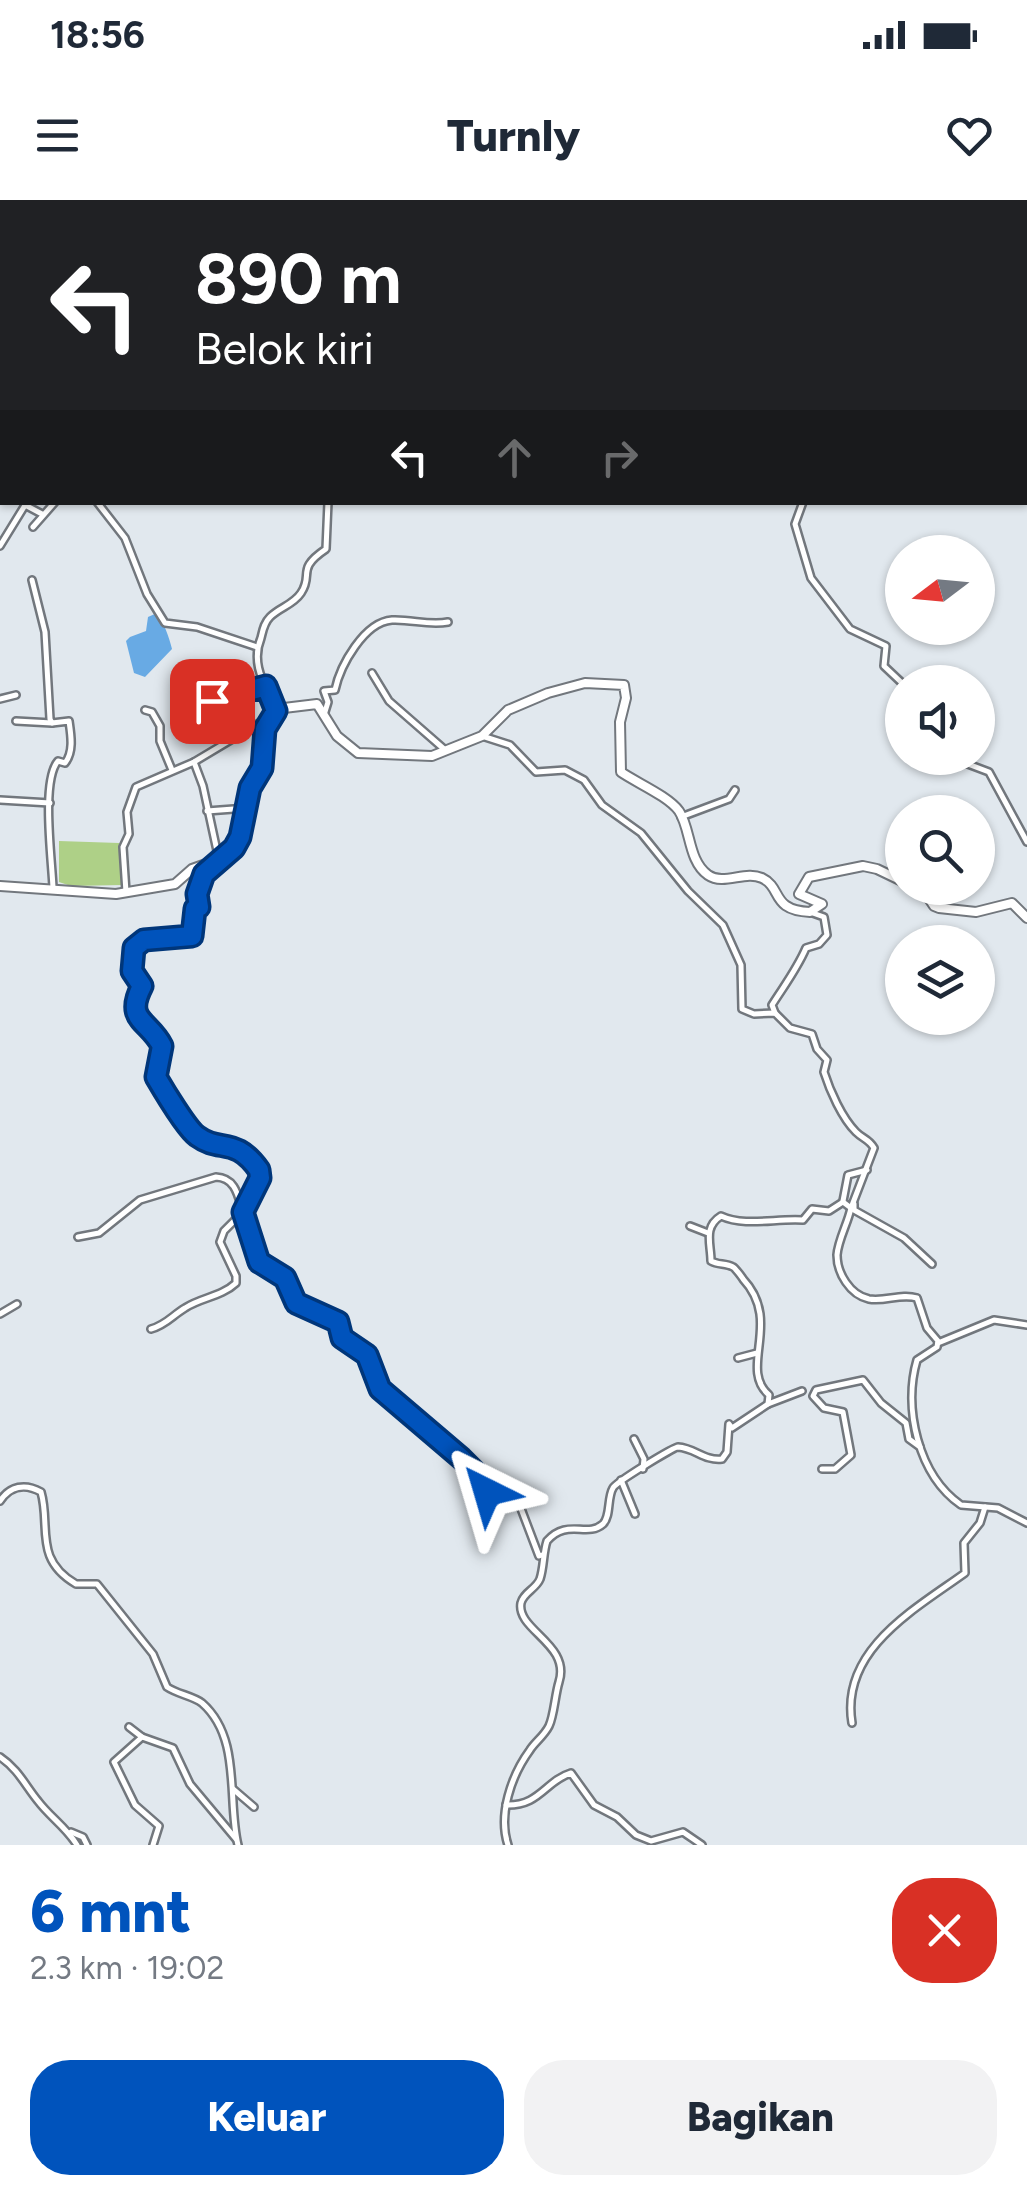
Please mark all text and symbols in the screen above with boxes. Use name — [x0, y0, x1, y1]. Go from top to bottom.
text: 18:56 — [50, 12, 145, 58]
icon: menu — [30, 108, 85, 163]
text: Turnly — [447, 108, 580, 162]
icon: heart — [942, 108, 997, 163]
text: 890 m — [195, 236, 402, 321]
icon: left — [30, 240, 160, 370]
text: Belok kiri — [195, 321, 374, 375]
icon: left — [382, 430, 437, 485]
icon: ahead — [487, 430, 542, 485]
icon: right — [592, 430, 647, 485]
north arrow — [885, 535, 995, 645]
map controls — [885, 535, 995, 1035]
pin — [170, 659, 255, 744]
button: sound — [885, 665, 995, 775]
icon: arrive — [185, 674, 240, 729]
button: search — [885, 795, 995, 905]
button: layers — [885, 925, 995, 1035]
position arrow — [435, 1440, 539, 1544]
text: 6 mnt — [30, 1875, 191, 1947]
button: close — [892, 1878, 997, 1983]
text: 2.3 km · 19:02 — [30, 1949, 224, 1987]
button: Keluar — [30, 2060, 504, 2175]
button: Bagikan — [524, 2060, 997, 2175]

